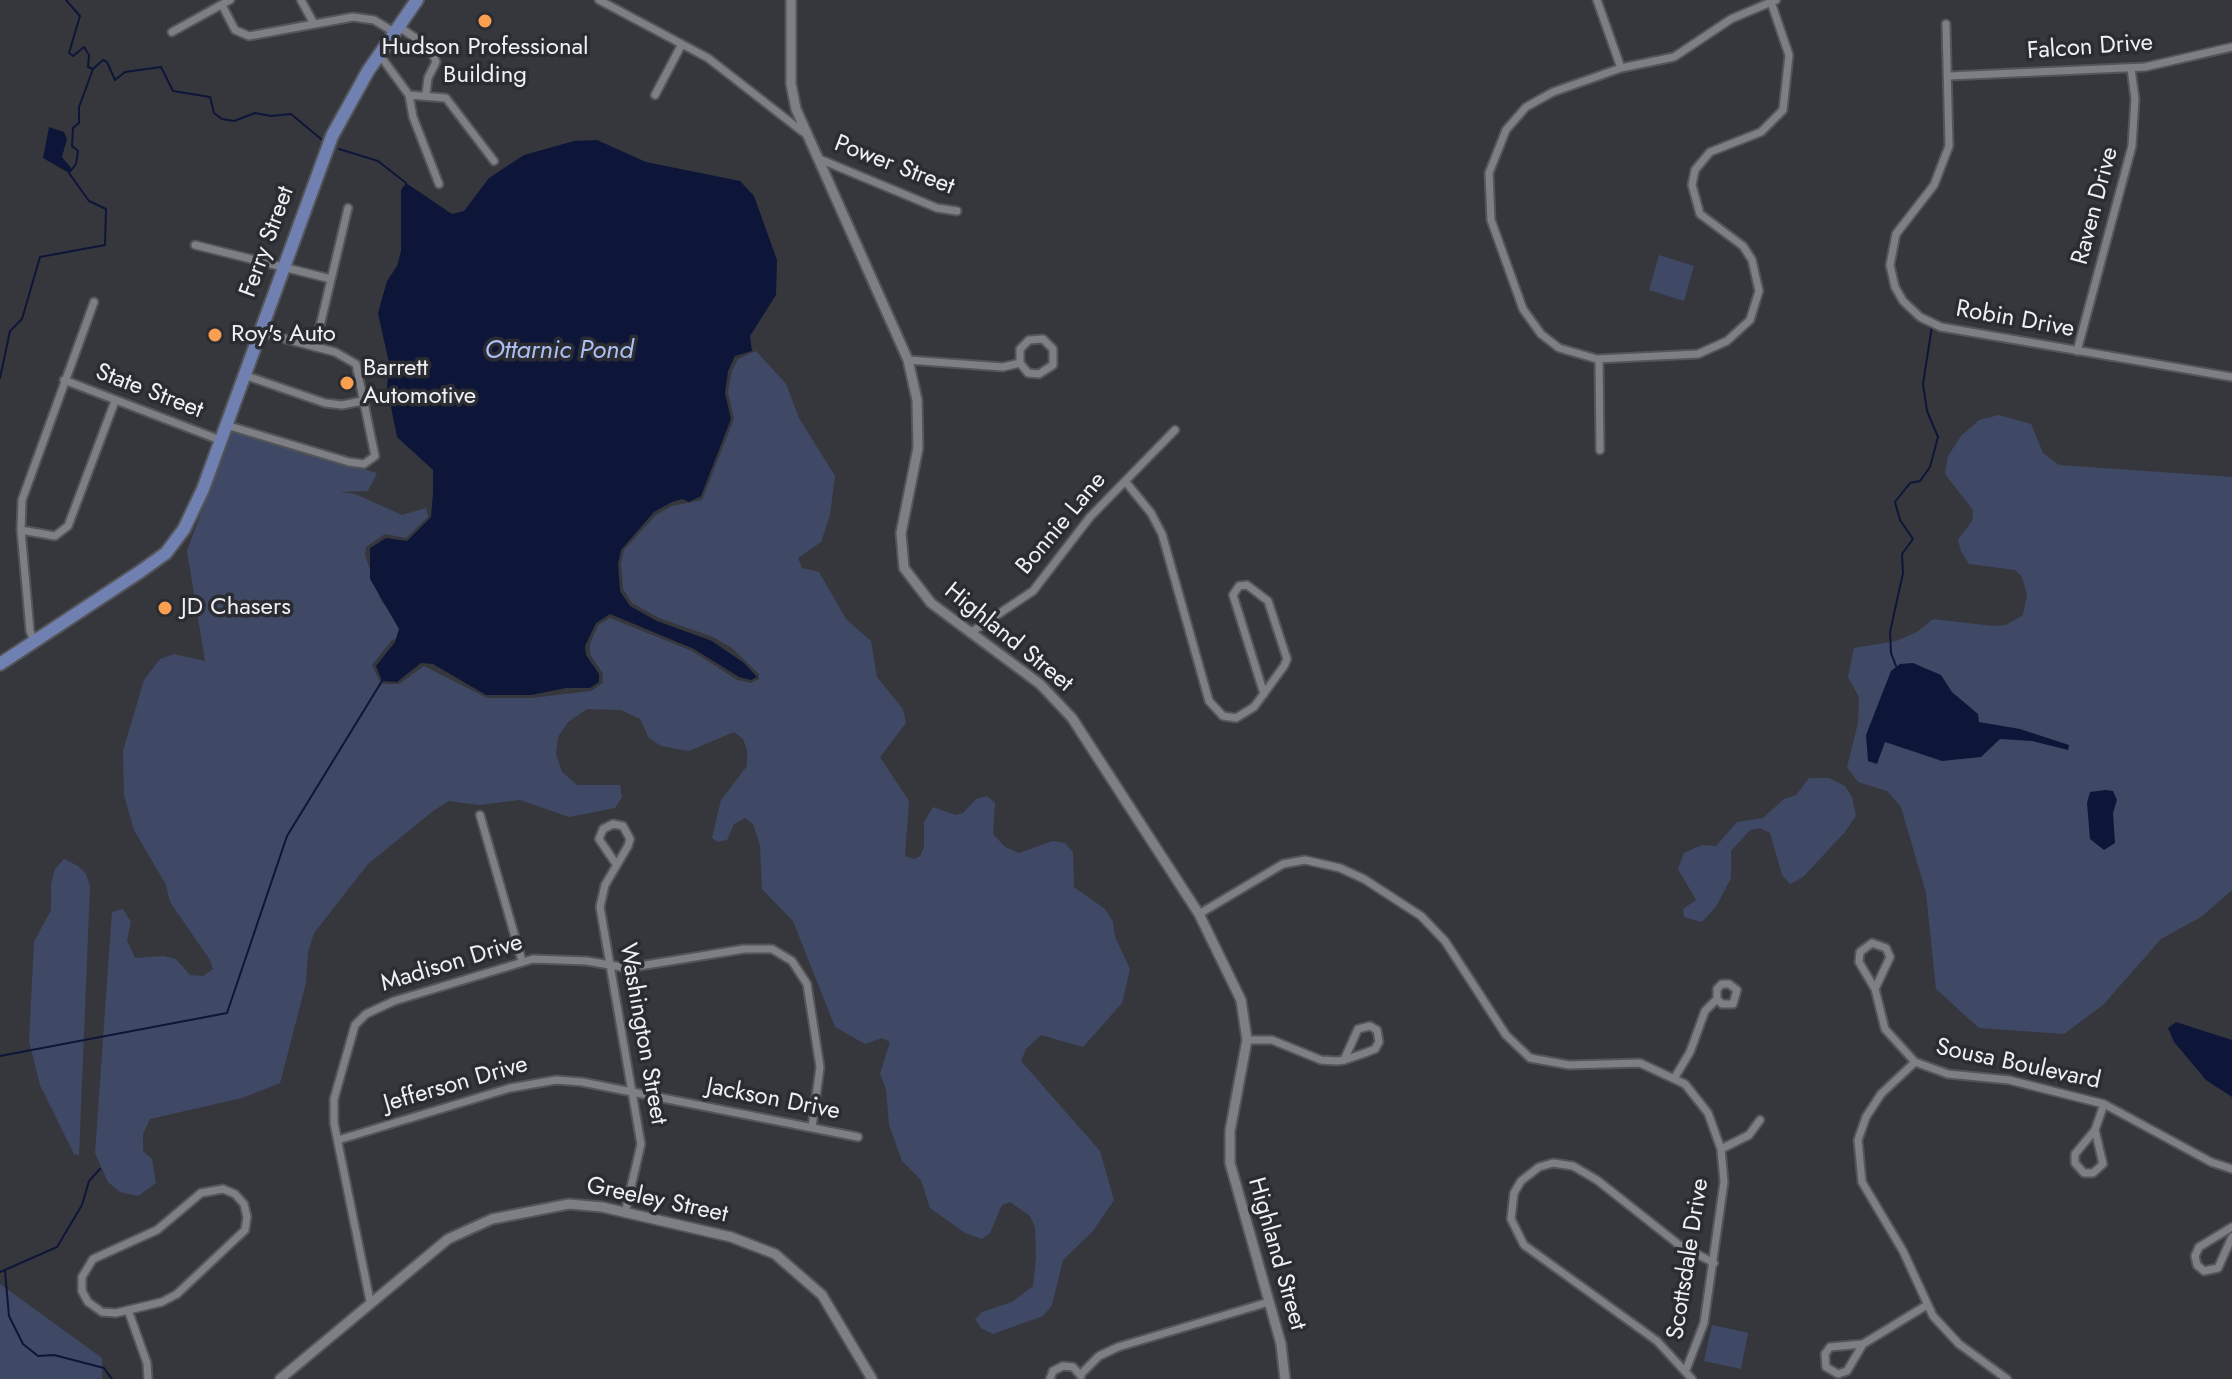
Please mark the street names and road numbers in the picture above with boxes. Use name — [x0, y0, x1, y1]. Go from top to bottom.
street label: Falcon Drive — [2026, 29, 2154, 67]
street label: Power Street — [830, 130, 958, 202]
street label: Raven Drive — [2066, 144, 2126, 268]
street label: Ferry Street — [235, 183, 301, 301]
street label: Robin Drive — [1954, 295, 2076, 345]
street label: State Street — [91, 358, 207, 426]
street label: Bonnie Lane — [1011, 467, 1113, 581]
street label: Highland Street — [938, 577, 1078, 699]
street label: Madison Drive — [378, 929, 526, 999]
street label: Washington Street — [612, 941, 672, 1127]
street label: Sousa Boulevard — [1933, 1033, 2103, 1097]
street label: Jefferson Drive — [381, 1051, 531, 1119]
street label: Jackson Drive — [704, 1073, 842, 1127]
street label: Greeley Street — [584, 1172, 730, 1230]
street label: Highland Street — [1240, 1174, 1312, 1334]
street label: Scottsdale Drive — [1662, 1176, 1716, 1342]

